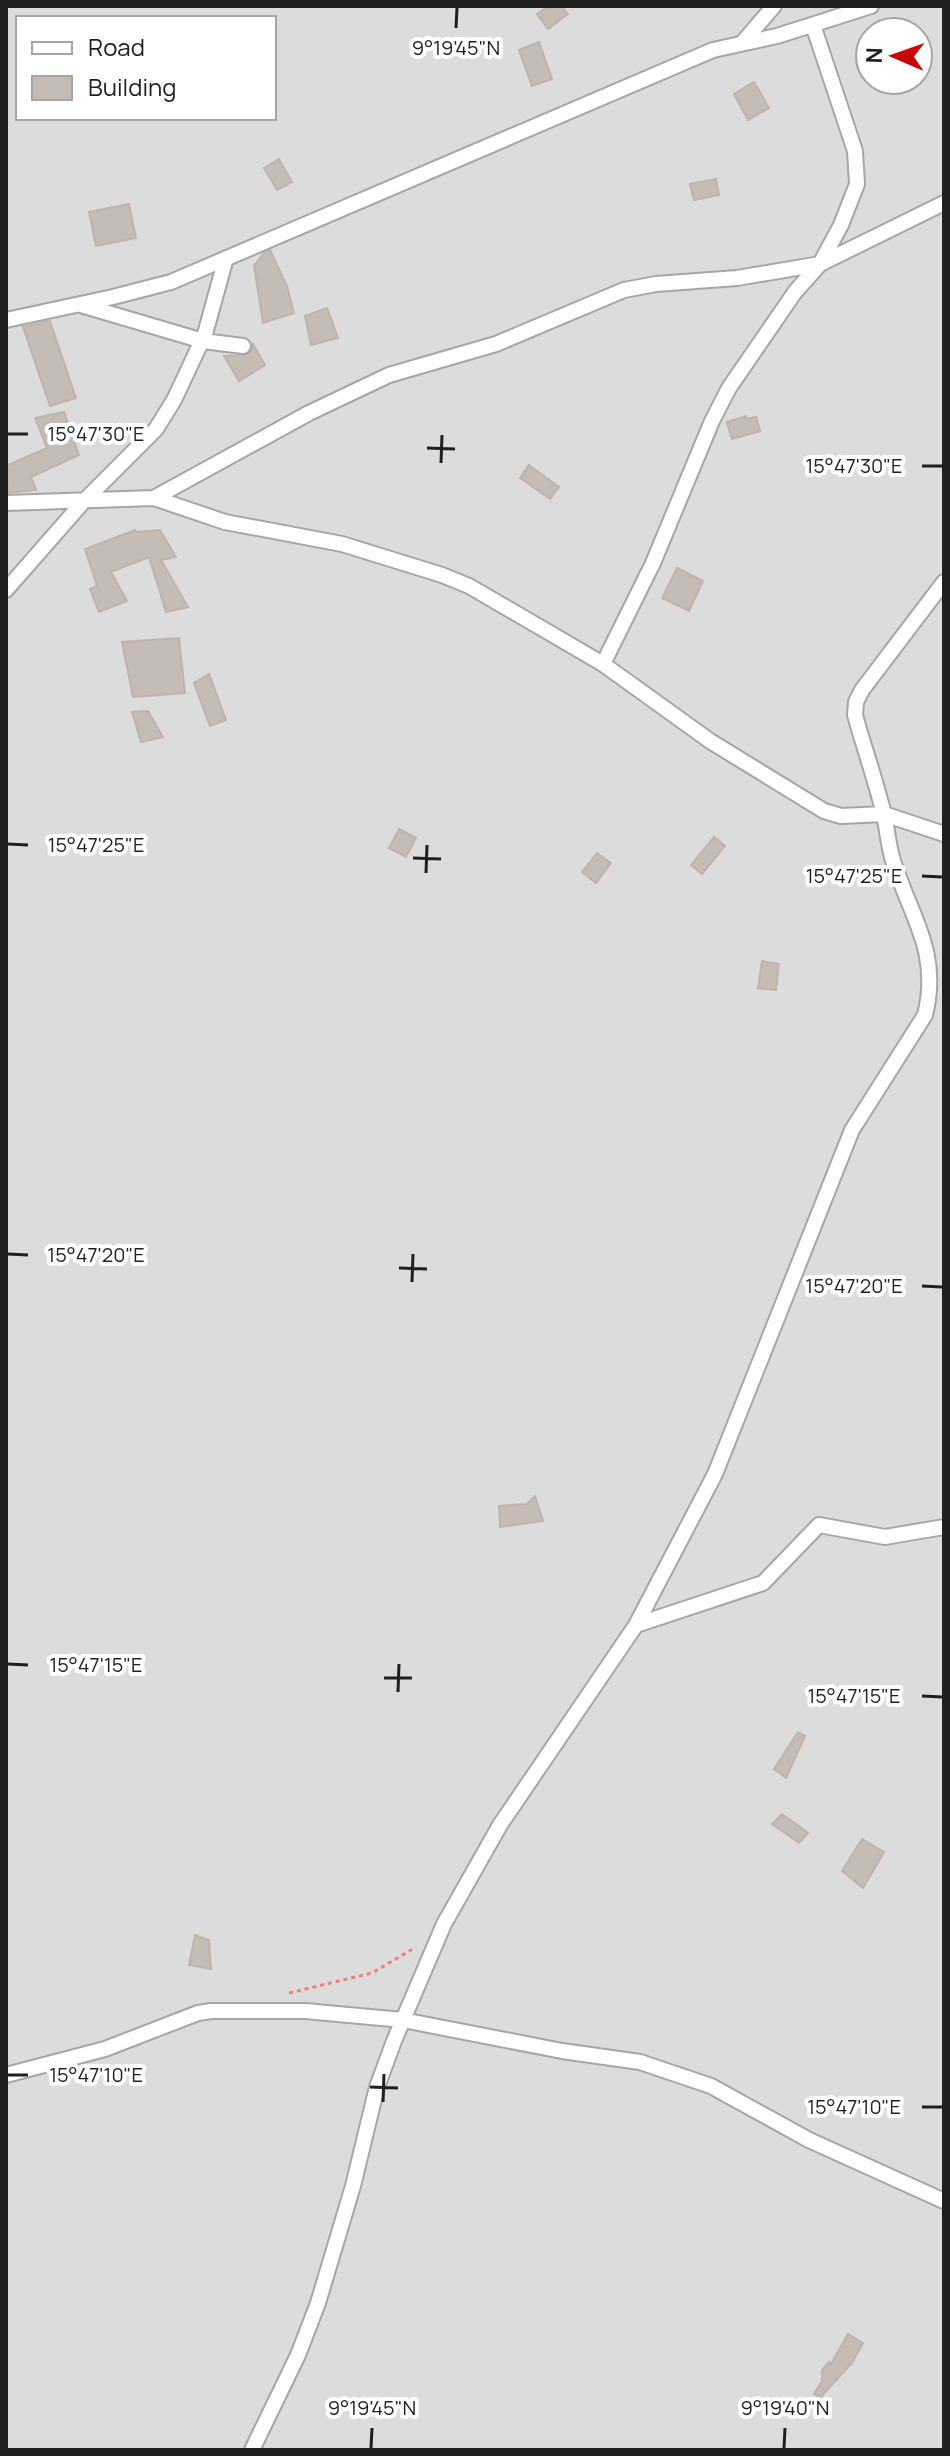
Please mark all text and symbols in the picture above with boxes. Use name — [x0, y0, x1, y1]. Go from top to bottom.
legend — [16, 16, 276, 120]
north arrow — [854, 16, 934, 96]
text: Road — [88, 30, 145, 63]
text: 9°19'45"N — [412, 34, 500, 61]
text: N — [859, 47, 889, 64]
text: Building — [88, 70, 176, 103]
text: 15°47'30"E — [48, 420, 144, 447]
text: 15°47'30"E — [806, 452, 902, 479]
text: 15°47'25"E — [48, 831, 144, 858]
text: 15°47'25"E — [806, 862, 902, 889]
text: 15°47'20"E — [47, 1241, 145, 1268]
text: 15°47'20"E — [805, 1272, 903, 1299]
text: 15°47'15"E — [49, 1651, 143, 1678]
text: 15°47'15"E — [807, 1682, 901, 1709]
text: 15°47'10"E — [49, 2061, 143, 2088]
text: 15°47'10"E — [807, 2093, 901, 2120]
text: 9°19'45"N — [328, 2394, 416, 2421]
text: 9°19'40"N — [740, 2394, 830, 2421]

